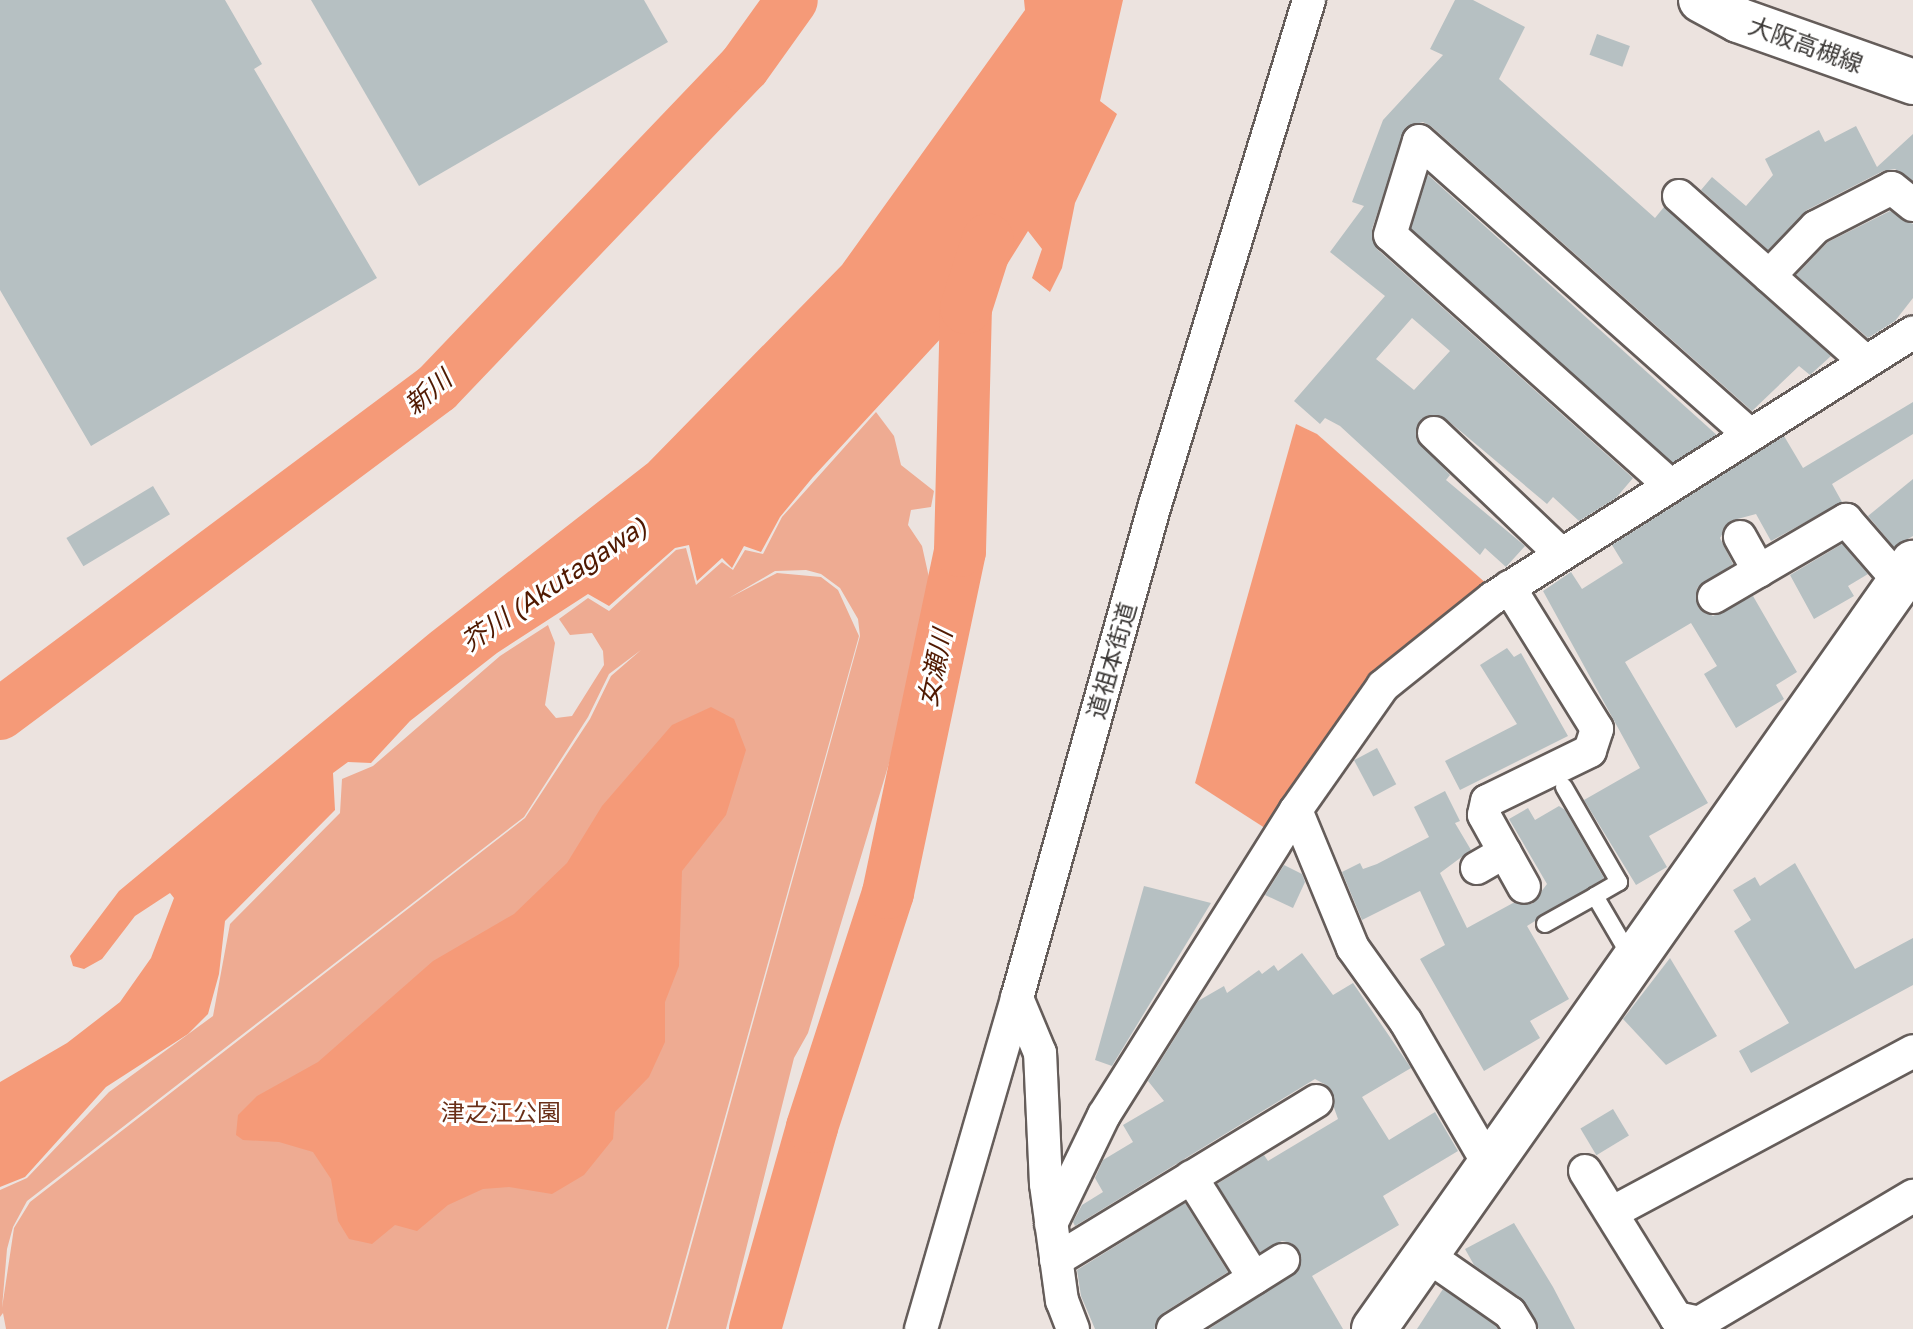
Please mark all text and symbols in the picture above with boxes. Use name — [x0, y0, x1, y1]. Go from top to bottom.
street label: 大阪高槻線 — [1745, 10, 1867, 78]
water label: 新川 — [398, 363, 458, 421]
water label: 芥川 (Akutagawa) — [455, 510, 653, 658]
street label: 道祖本街道 — [1081, 598, 1141, 722]
water label: 女瀬川 — [912, 627, 958, 709]
park label: 津之江公園 — [441, 1098, 561, 1126]

